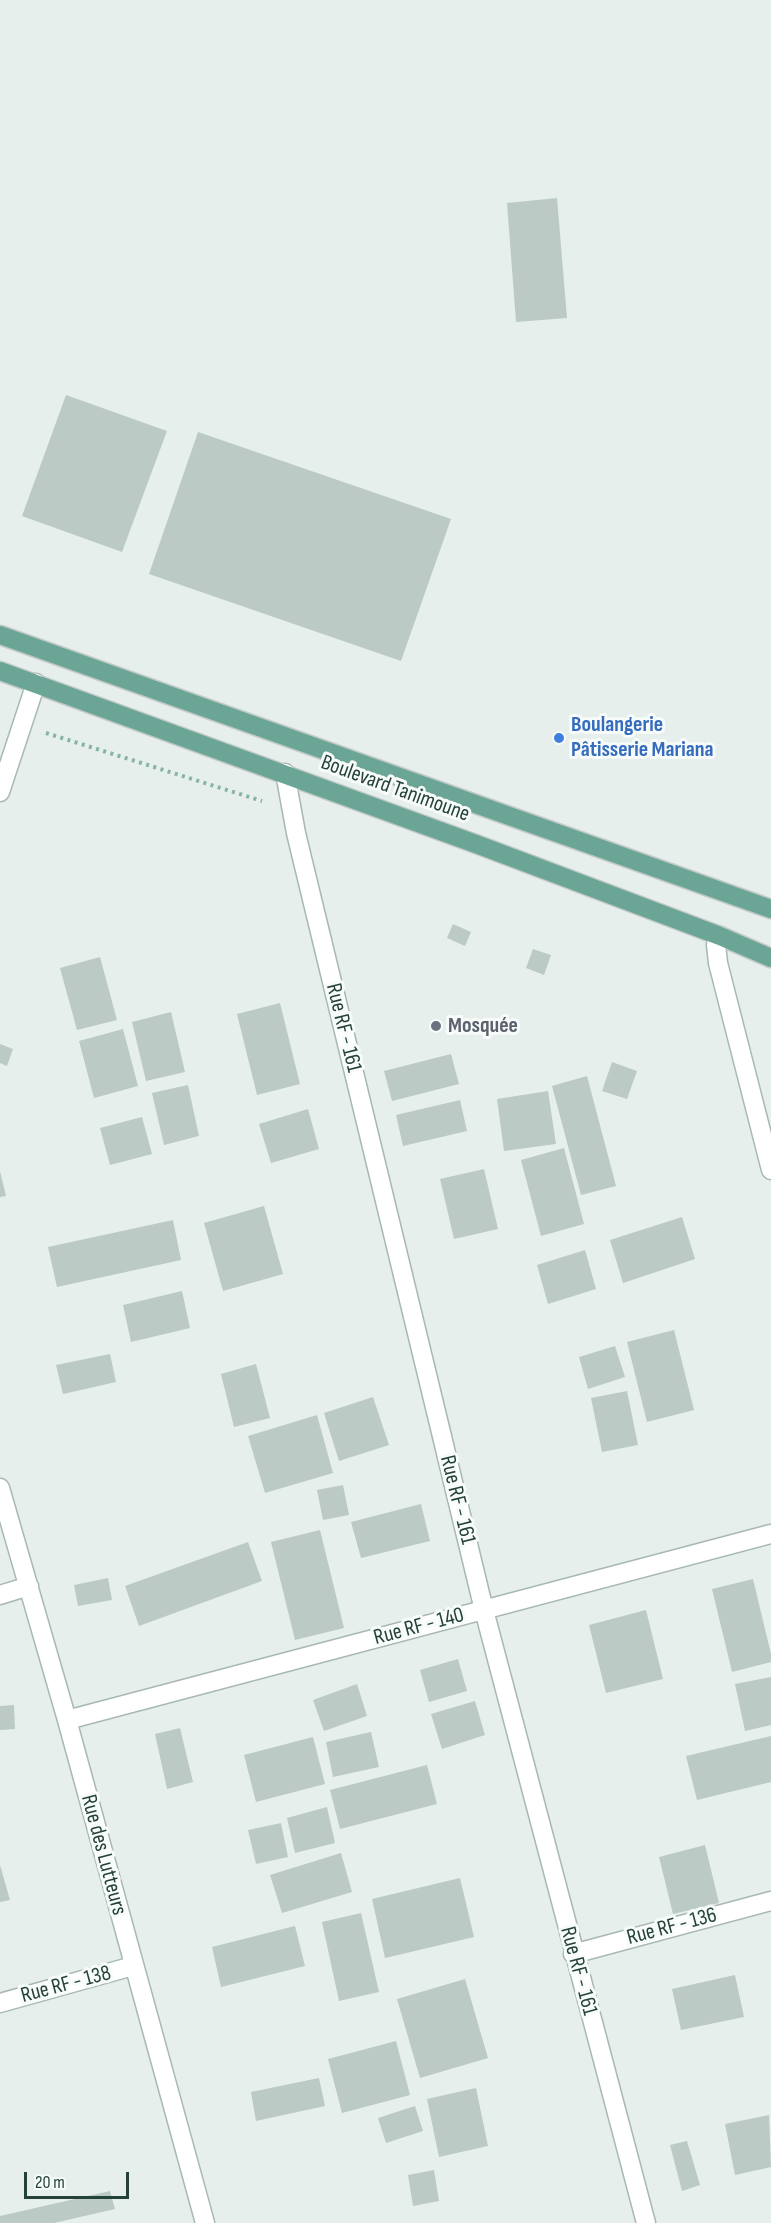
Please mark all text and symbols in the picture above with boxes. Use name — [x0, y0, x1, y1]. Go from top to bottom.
place label: Boulangerie Pâtisserie Mariana — [571, 712, 714, 764]
marker: Boulangerie Pâtisserie Mariana — [552, 731, 566, 745]
street label: Boulevard Tanimoune — [317, 750, 473, 828]
street label: Rue RF - 161 — [319, 981, 367, 1075]
place label: Mosquée — [448, 1013, 518, 1039]
marker: Mosquée — [429, 1019, 443, 1033]
street label: Rue RF - 161 — [433, 1453, 481, 1547]
street label: Rue RF - 140 — [371, 1602, 467, 1652]
street label: Rue des Lutteurs — [74, 1792, 132, 1918]
street label: Rue RF - 136 — [624, 1902, 720, 1952]
street label: Rue RF - 161 — [554, 1924, 602, 2018]
street label: Rue RF - 138 — [18, 1960, 114, 2010]
scale bar — [27, 2160, 132, 2198]
text: 20 m — [35, 2172, 65, 2193]

